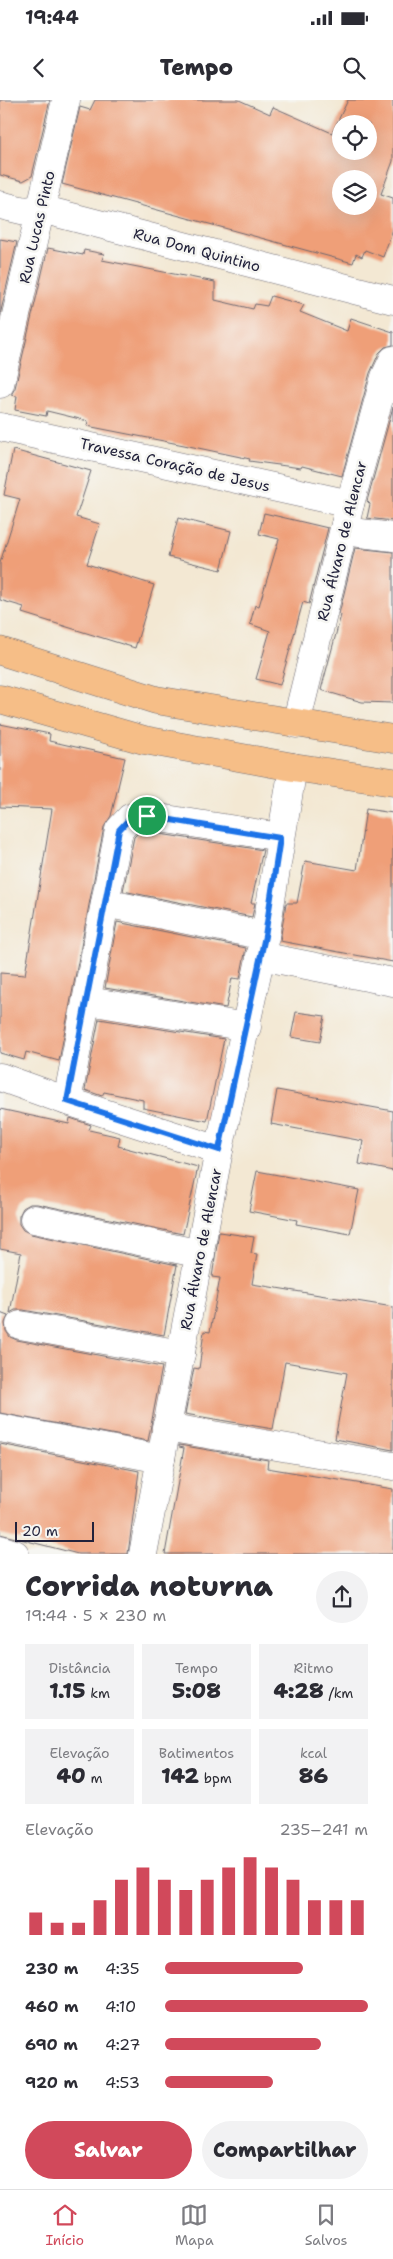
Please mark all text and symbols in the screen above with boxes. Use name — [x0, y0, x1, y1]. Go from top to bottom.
text: 19:44 — [25, 5, 79, 30]
text: Tempo — [160, 53, 233, 82]
icon: back — [25, 54, 53, 82]
icon: search — [340, 54, 368, 82]
map controls — [332, 115, 377, 215]
button: locate — [332, 115, 377, 160]
street label: Rua Lucas Pinto — [14, 169, 60, 285]
button: layers — [332, 170, 377, 215]
street label: Rua Dom Quintino — [131, 223, 263, 277]
street label: Travessa Coração de Jesus — [78, 433, 272, 497]
street label: Rua Álvaro de Alencar — [311, 458, 372, 623]
pin — [126, 795, 168, 837]
icon: arrive — [133, 802, 161, 830]
street label: Rua Álvaro de Alencar — [174, 1166, 227, 1332]
scale bar — [15, 1519, 94, 1542]
text: 20 m — [22, 1522, 58, 1540]
text: Corrida noturna — [25, 1567, 273, 1605]
button: share — [316, 1571, 368, 1623]
text: 19:44 · 5 × 230 m — [25, 1605, 166, 1626]
text: Distância — [49, 1659, 110, 1677]
text: Tempo — [175, 1659, 218, 1677]
text: Ritmo — [294, 1659, 333, 1677]
text: 1.15 — [49, 1677, 85, 1705]
text: 5:08 — [172, 1677, 221, 1705]
text: 4:28 — [274, 1677, 324, 1705]
text: km — [85, 1684, 110, 1702]
text: /km — [324, 1684, 353, 1702]
text: Elevação — [49, 1744, 110, 1762]
text: Batimentos — [159, 1744, 234, 1762]
text: kcal — [300, 1744, 327, 1762]
text: 40 — [56, 1762, 86, 1790]
text: 142 — [161, 1762, 199, 1790]
text: 86 — [299, 1762, 328, 1790]
text: m — [86, 1769, 103, 1787]
text: bpm — [199, 1769, 232, 1787]
text: Elevação — [25, 1819, 94, 1840]
text: 235–241 m — [279, 1819, 368, 1840]
text: 230 m — [25, 1958, 78, 1979]
text: 4:35 — [105, 1958, 140, 1979]
text: 460 m — [25, 1996, 79, 2017]
text: 4:10 — [105, 1996, 136, 2017]
text: 690 m — [25, 2034, 78, 2055]
text: 4:27 — [105, 2034, 140, 2055]
text: 920 m — [25, 2072, 78, 2093]
text: 4:53 — [105, 2072, 140, 2093]
button: Salvar — [25, 2121, 192, 2179]
button: Compartilhar — [202, 2121, 368, 2179]
tab: Início — [46, 2201, 84, 2249]
tab: Mapa — [175, 2201, 214, 2249]
tab: Salvos — [305, 2201, 347, 2249]

